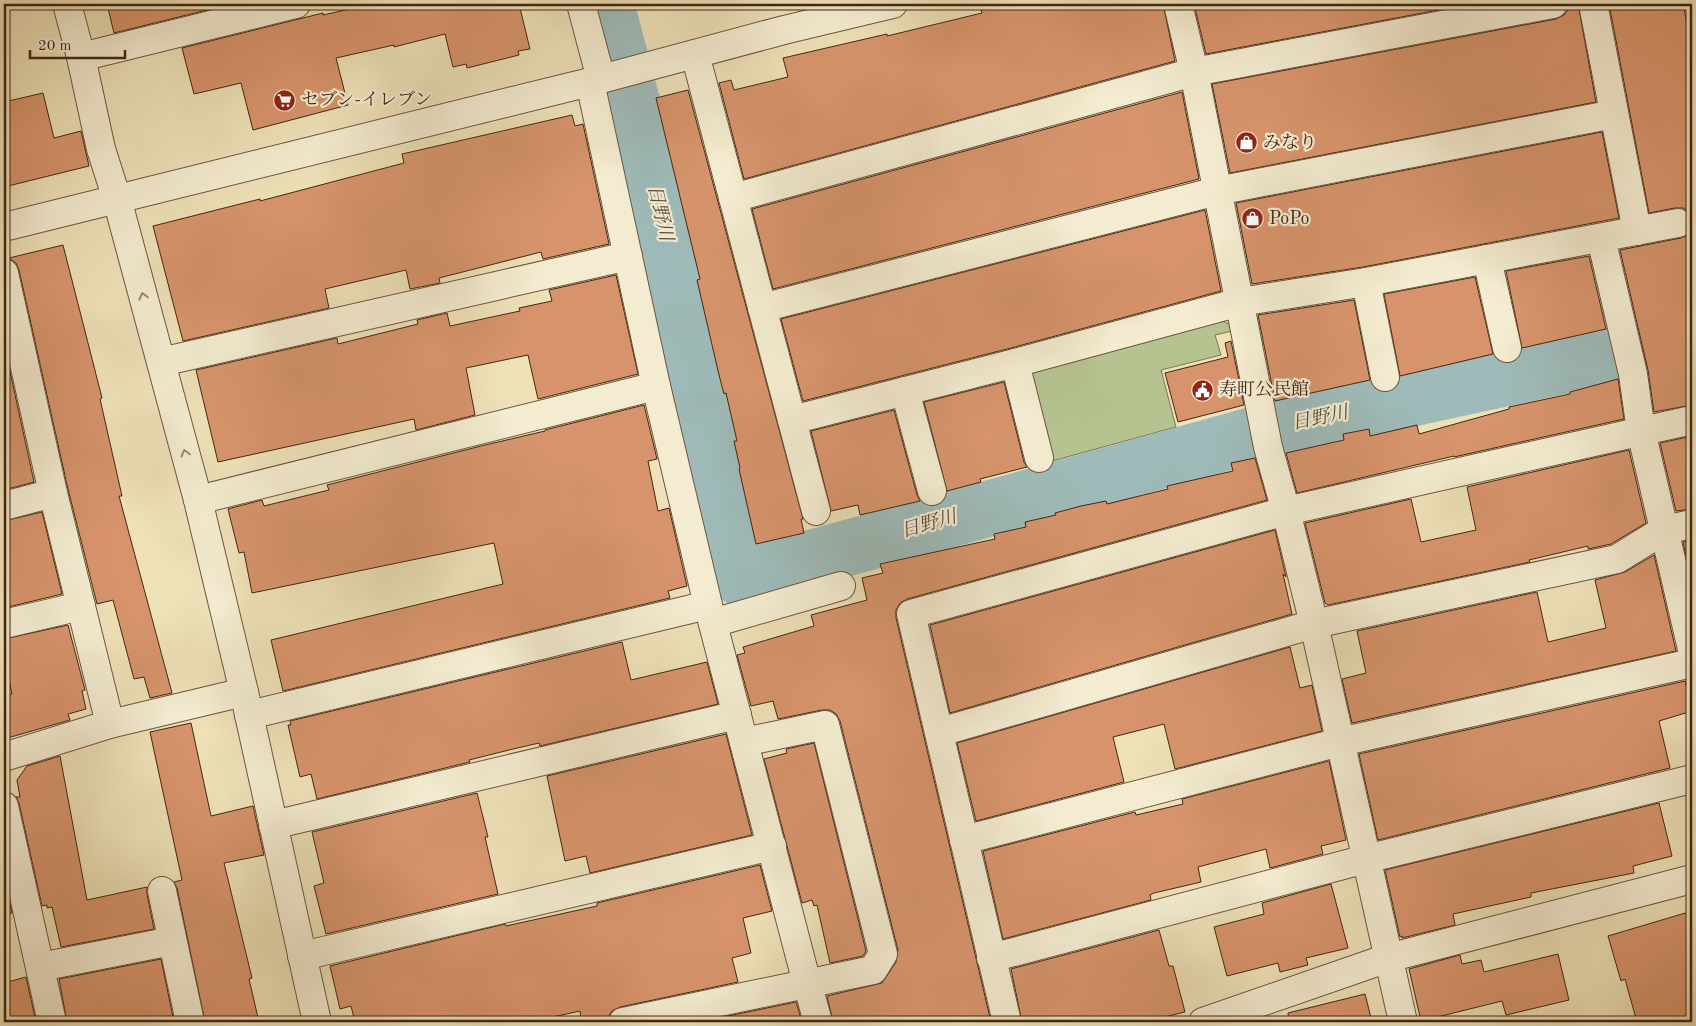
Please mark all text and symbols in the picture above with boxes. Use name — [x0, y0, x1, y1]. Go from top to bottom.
scale bar — [30, 28, 125, 60]
text: 20 m — [38, 39, 72, 54]
supermarket icon: セブン-イレブン — [273, 88, 297, 112]
place label: セブン-イレブン — [301, 90, 432, 109]
shop icon: みなり — [1235, 131, 1259, 155]
place label: みなり — [1263, 133, 1317, 152]
water label: 日野川 — [643, 183, 677, 245]
shop icon: PoPo — [1241, 207, 1265, 231]
place label: PoPo — [1269, 210, 1310, 228]
one-way arrow — [138, 292, 149, 301]
public building icon: 寿町公民館 — [1191, 378, 1215, 402]
place label: 寿町公民館 — [1219, 379, 1309, 399]
water label: 日野川 — [1290, 401, 1352, 434]
one-way arrow — [180, 449, 191, 458]
water label: 日野川 — [898, 506, 961, 542]

